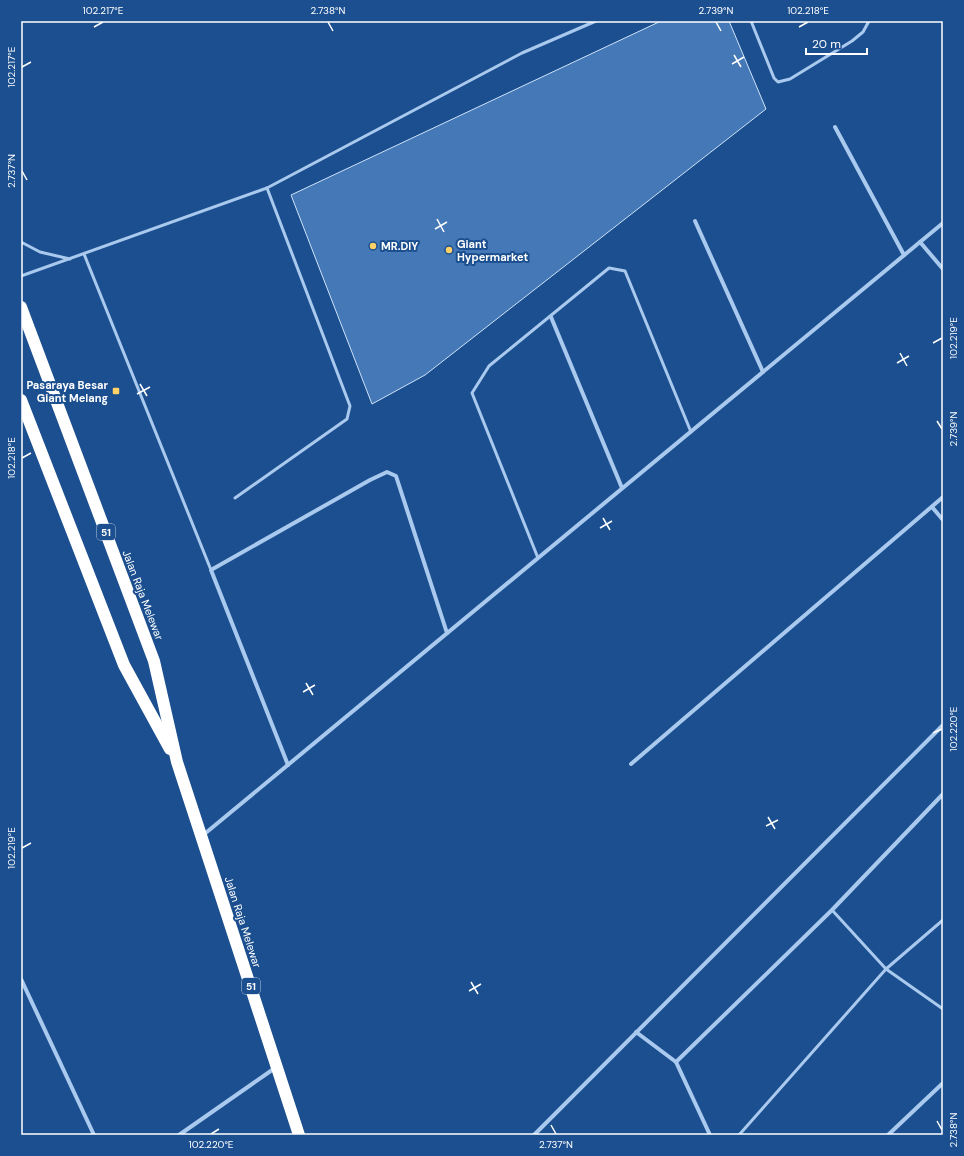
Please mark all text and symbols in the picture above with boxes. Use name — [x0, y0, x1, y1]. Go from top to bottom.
text: 102.217°E — [83, 4, 124, 17]
text: 2.738°N — [311, 4, 346, 17]
text: 2.739°N — [699, 4, 733, 17]
text: 102.218°E — [787, 4, 829, 17]
scale bar — [806, 30, 867, 56]
text: 20 m — [812, 36, 841, 52]
text: 102.217°E — [5, 46, 18, 87]
text: 2.737°N — [5, 154, 18, 188]
place label: Giant Hypermarket — [457, 237, 529, 264]
place label: MR.DIY — [381, 239, 418, 253]
marker: MR.DIY — [368, 241, 378, 251]
marker: Giant Hypermarket — [444, 245, 454, 255]
text: 102.219°E — [947, 317, 960, 359]
place label: Pasaraya Besar Giant Melang — [26, 378, 108, 405]
marker: Pasaraya Besar Giant Melang — [111, 386, 121, 396]
text: 2.739°N — [947, 412, 960, 446]
text: 102.218°E — [5, 437, 18, 479]
road number: 51 — [97, 524, 115, 540]
street label: Jalan Raja Melewar — [119, 548, 167, 642]
text: 102.220°E — [947, 706, 960, 751]
text: 102.219°E — [5, 827, 18, 869]
street label: Jalan Raja Melewar — [222, 874, 264, 970]
road number: 51 — [242, 978, 260, 994]
text: 2.738°N — [947, 1112, 960, 1147]
text: 102.220°E — [189, 1138, 234, 1151]
text: 2.737°N — [539, 1138, 573, 1151]

